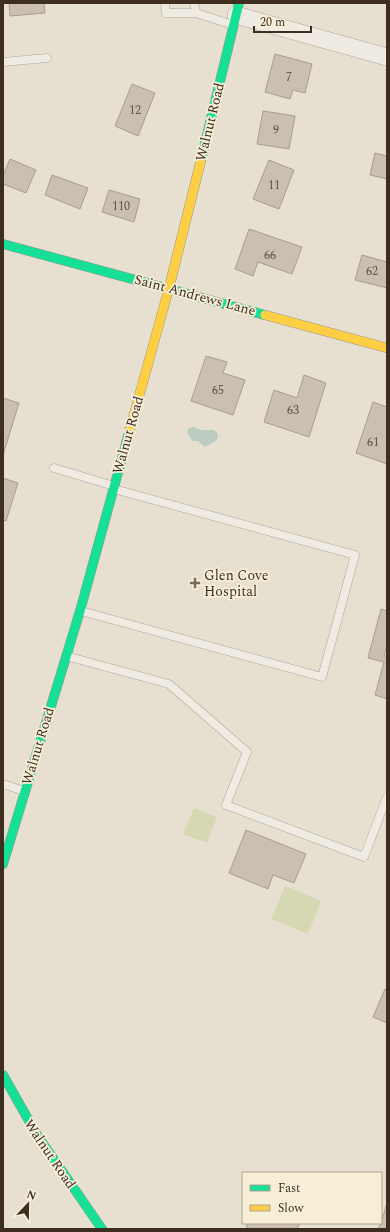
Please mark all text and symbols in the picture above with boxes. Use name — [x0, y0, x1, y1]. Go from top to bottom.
scale bar — [254, 8, 311, 34]
text: 20 m — [260, 13, 285, 32]
house number: 7 — [286, 68, 292, 87]
street label: Walnut Road — [190, 80, 230, 164]
house number: 12 — [129, 101, 141, 120]
house number: 9 — [273, 121, 279, 140]
house number: 11 — [268, 176, 280, 195]
house number: 110 — [112, 197, 130, 216]
house number: 66 — [264, 246, 276, 265]
house number: 62 — [366, 262, 378, 281]
street label: Saint Andrews Lane — [132, 269, 258, 321]
house number: 65 — [212, 381, 224, 400]
street label: Walnut Road — [107, 393, 149, 477]
house number: 63 — [287, 401, 299, 420]
house number: 61 — [367, 433, 379, 452]
place label: Glen Cove Hospital — [204, 565, 269, 602]
marker: Glen Cove Hospital — [189, 577, 201, 589]
street label: Walnut Road — [16, 704, 60, 788]
street label: Walnut Road — [19, 1115, 81, 1193]
legend — [242, 1172, 382, 1224]
text: Fast — [278, 1179, 300, 1198]
north arrow — [8, 1184, 48, 1224]
text: N — [24, 1186, 39, 1205]
text: Slow — [278, 1199, 304, 1218]

